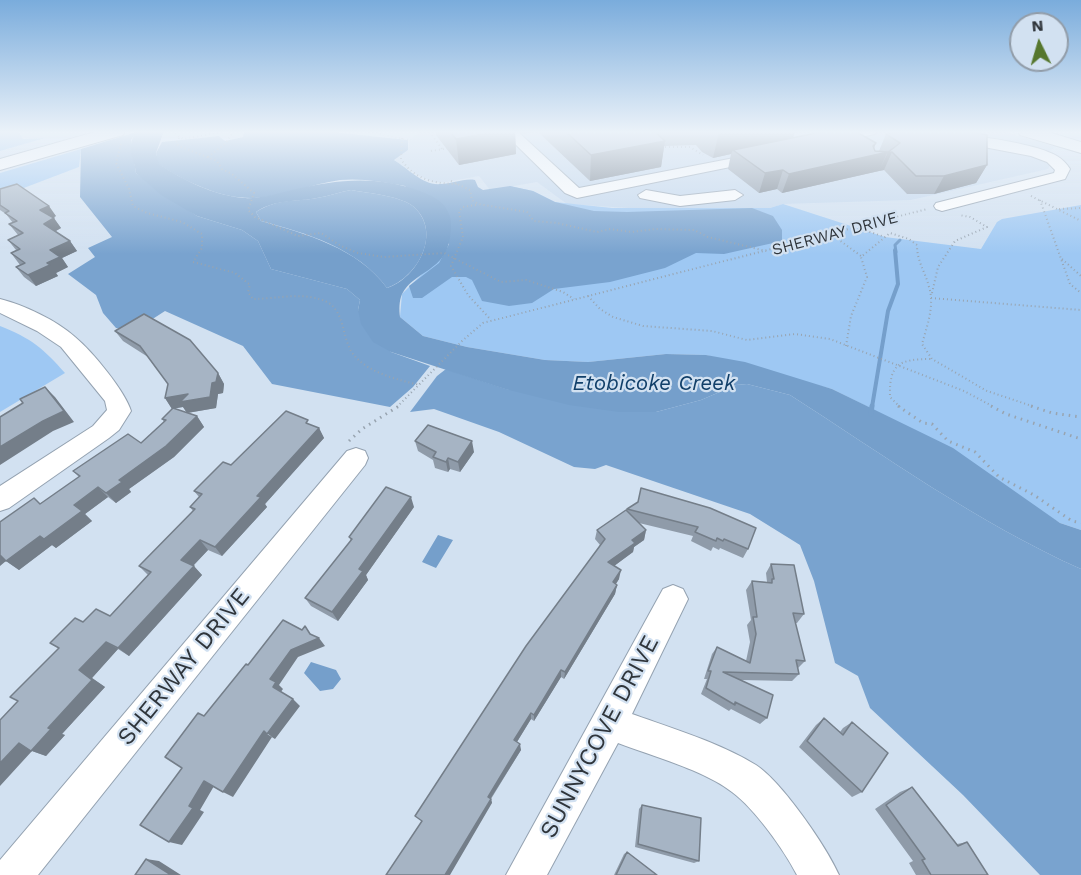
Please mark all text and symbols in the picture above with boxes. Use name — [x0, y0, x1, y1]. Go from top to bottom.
north arrow — [1009, 12, 1069, 72]
text: N — [1031, 16, 1044, 36]
street label: SHERWAY DRIVE — [770, 208, 900, 260]
water label: Etobicoke Creek — [572, 371, 736, 397]
street label: SHERWAY DRIVE — [112, 583, 256, 751]
street label: SUNNYCOVE DRIVE — [534, 631, 666, 843]

